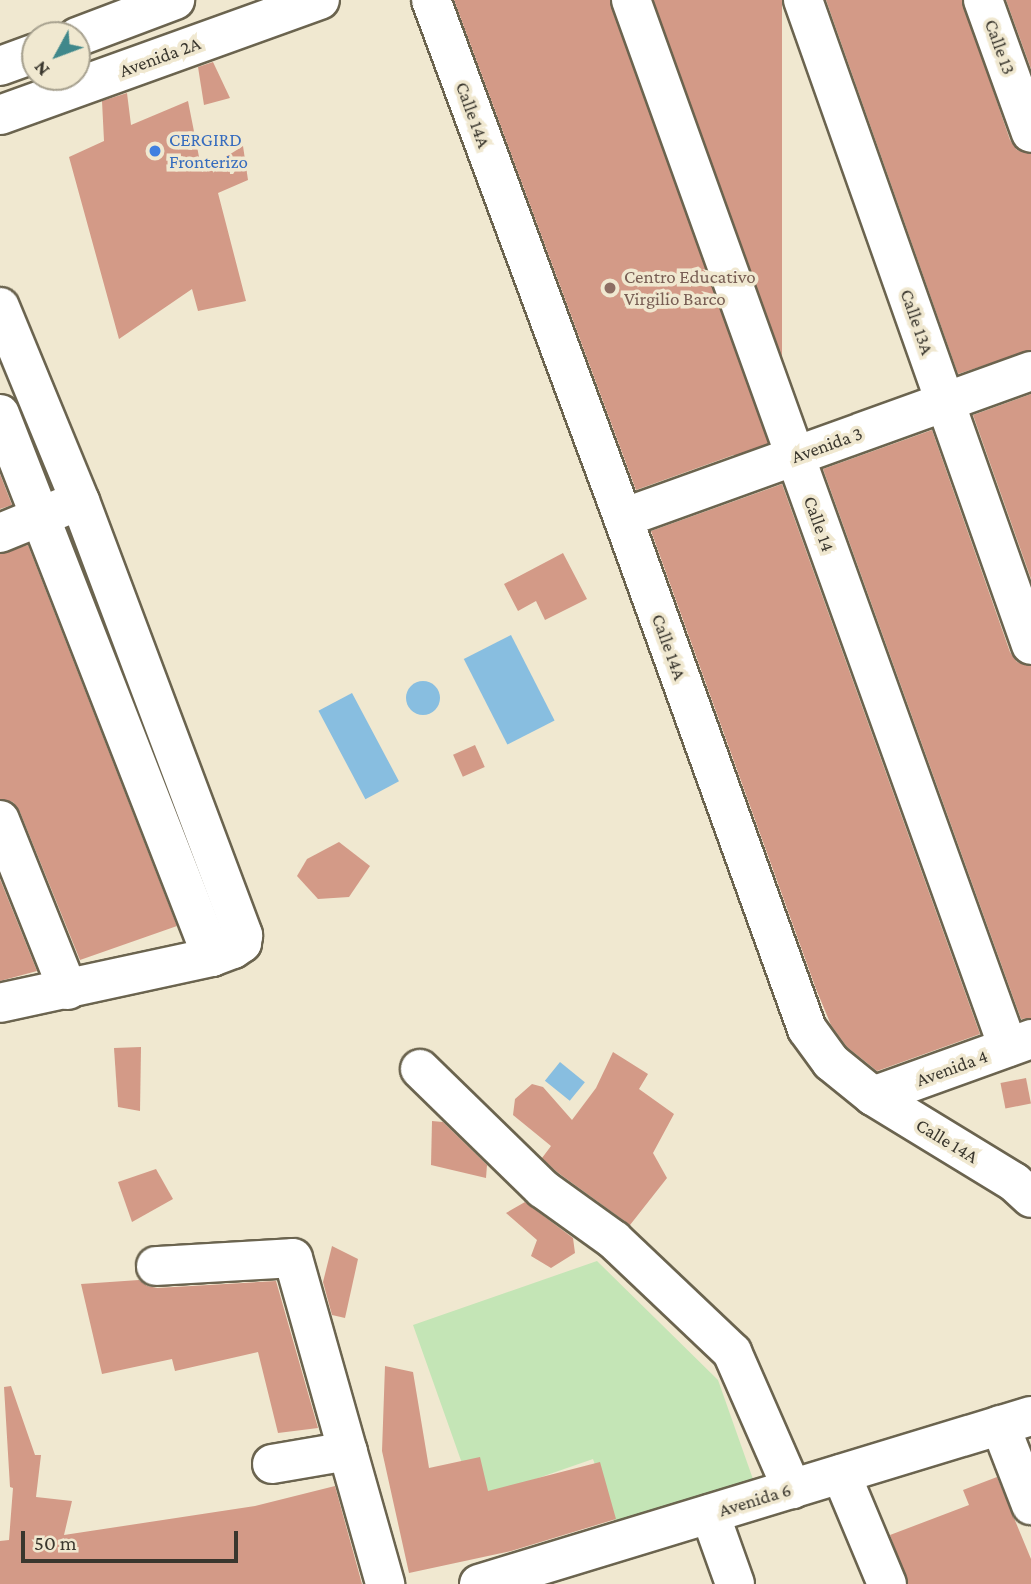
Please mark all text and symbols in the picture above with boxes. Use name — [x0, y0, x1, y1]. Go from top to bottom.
street label: Calle 13 — [980, 16, 1020, 78]
north arrow — [21, 21, 91, 91]
street label: Avenida 2A — [116, 32, 204, 82]
text: N — [29, 57, 53, 81]
street label: Calle 14A — [451, 79, 495, 151]
place label: CERGIRD Fronterizo — [169, 129, 248, 173]
marker: CERGIRD Fronterizo — [147, 143, 163, 159]
place label: Centro Educativo Virgilio Barco — [624, 266, 756, 310]
marker: Centro Educativo Virgilio Barco — [602, 280, 618, 296]
street label: Calle 13A — [895, 286, 939, 358]
street label: Avenida 3 — [788, 422, 866, 468]
street label: Calle 14 — [798, 493, 840, 555]
street label: Calle 14A — [647, 611, 691, 683]
street label: Avenida 4 — [913, 1045, 991, 1091]
street label: Calle 14A — [912, 1114, 982, 1168]
street label: Avenida 6 — [716, 1478, 794, 1522]
scale bar — [24, 1518, 242, 1562]
text: 50 m — [34, 1531, 77, 1555]

